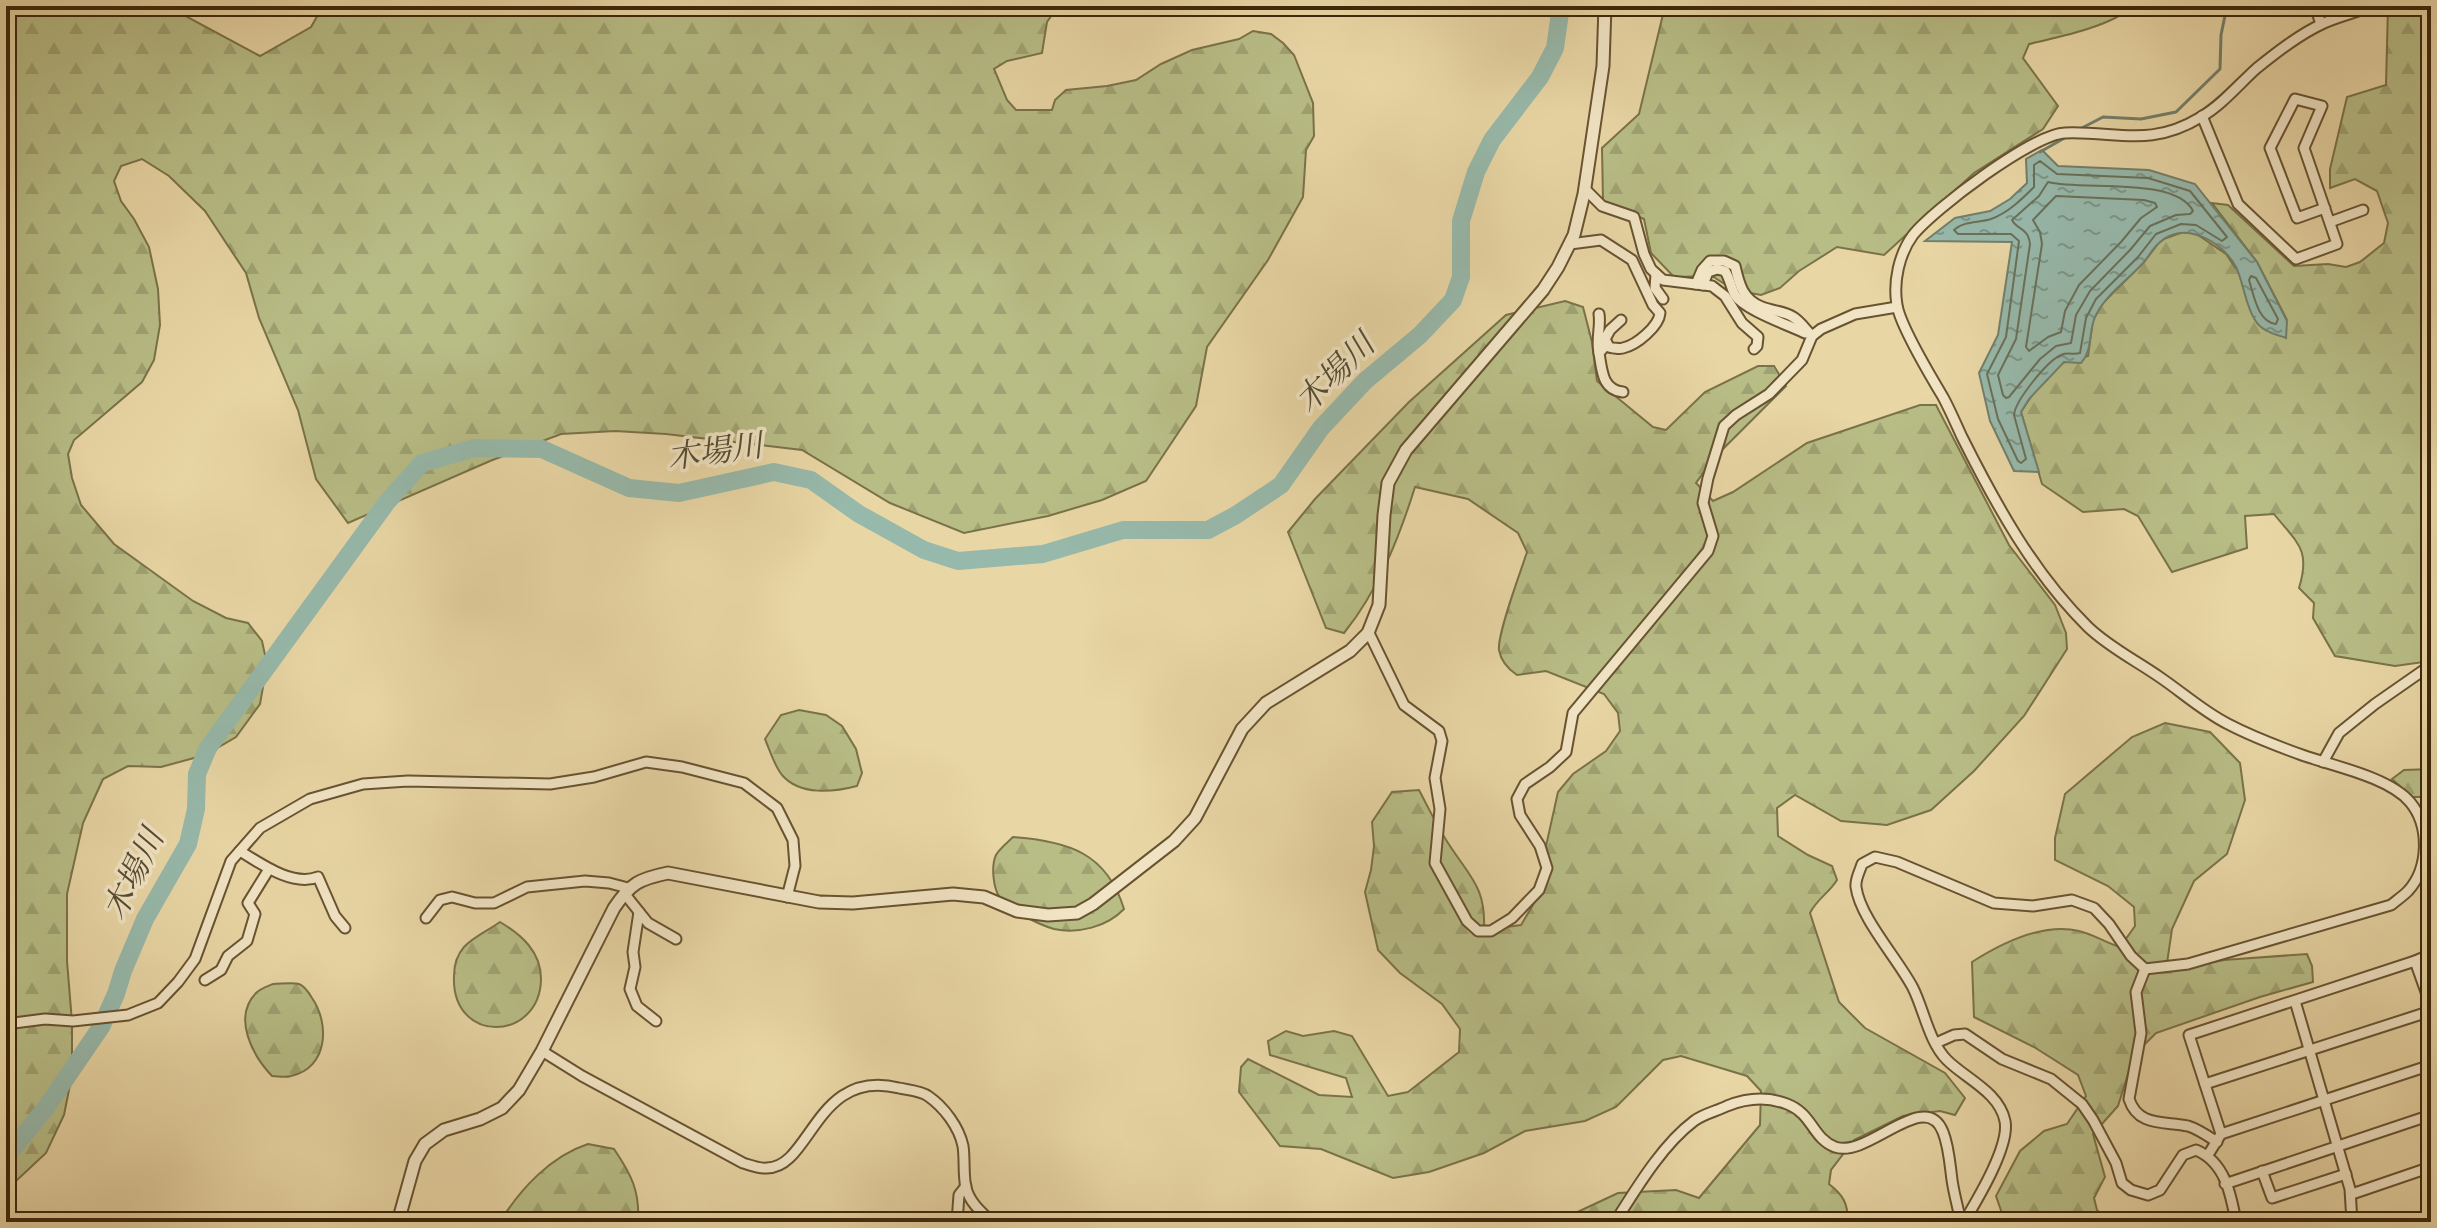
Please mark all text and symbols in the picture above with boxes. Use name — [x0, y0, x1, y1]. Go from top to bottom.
water label: 木場川 — [1288, 324, 1386, 422]
water label: 木場川 — [665, 426, 768, 479]
water label: 木場川 — [96, 820, 175, 927]

